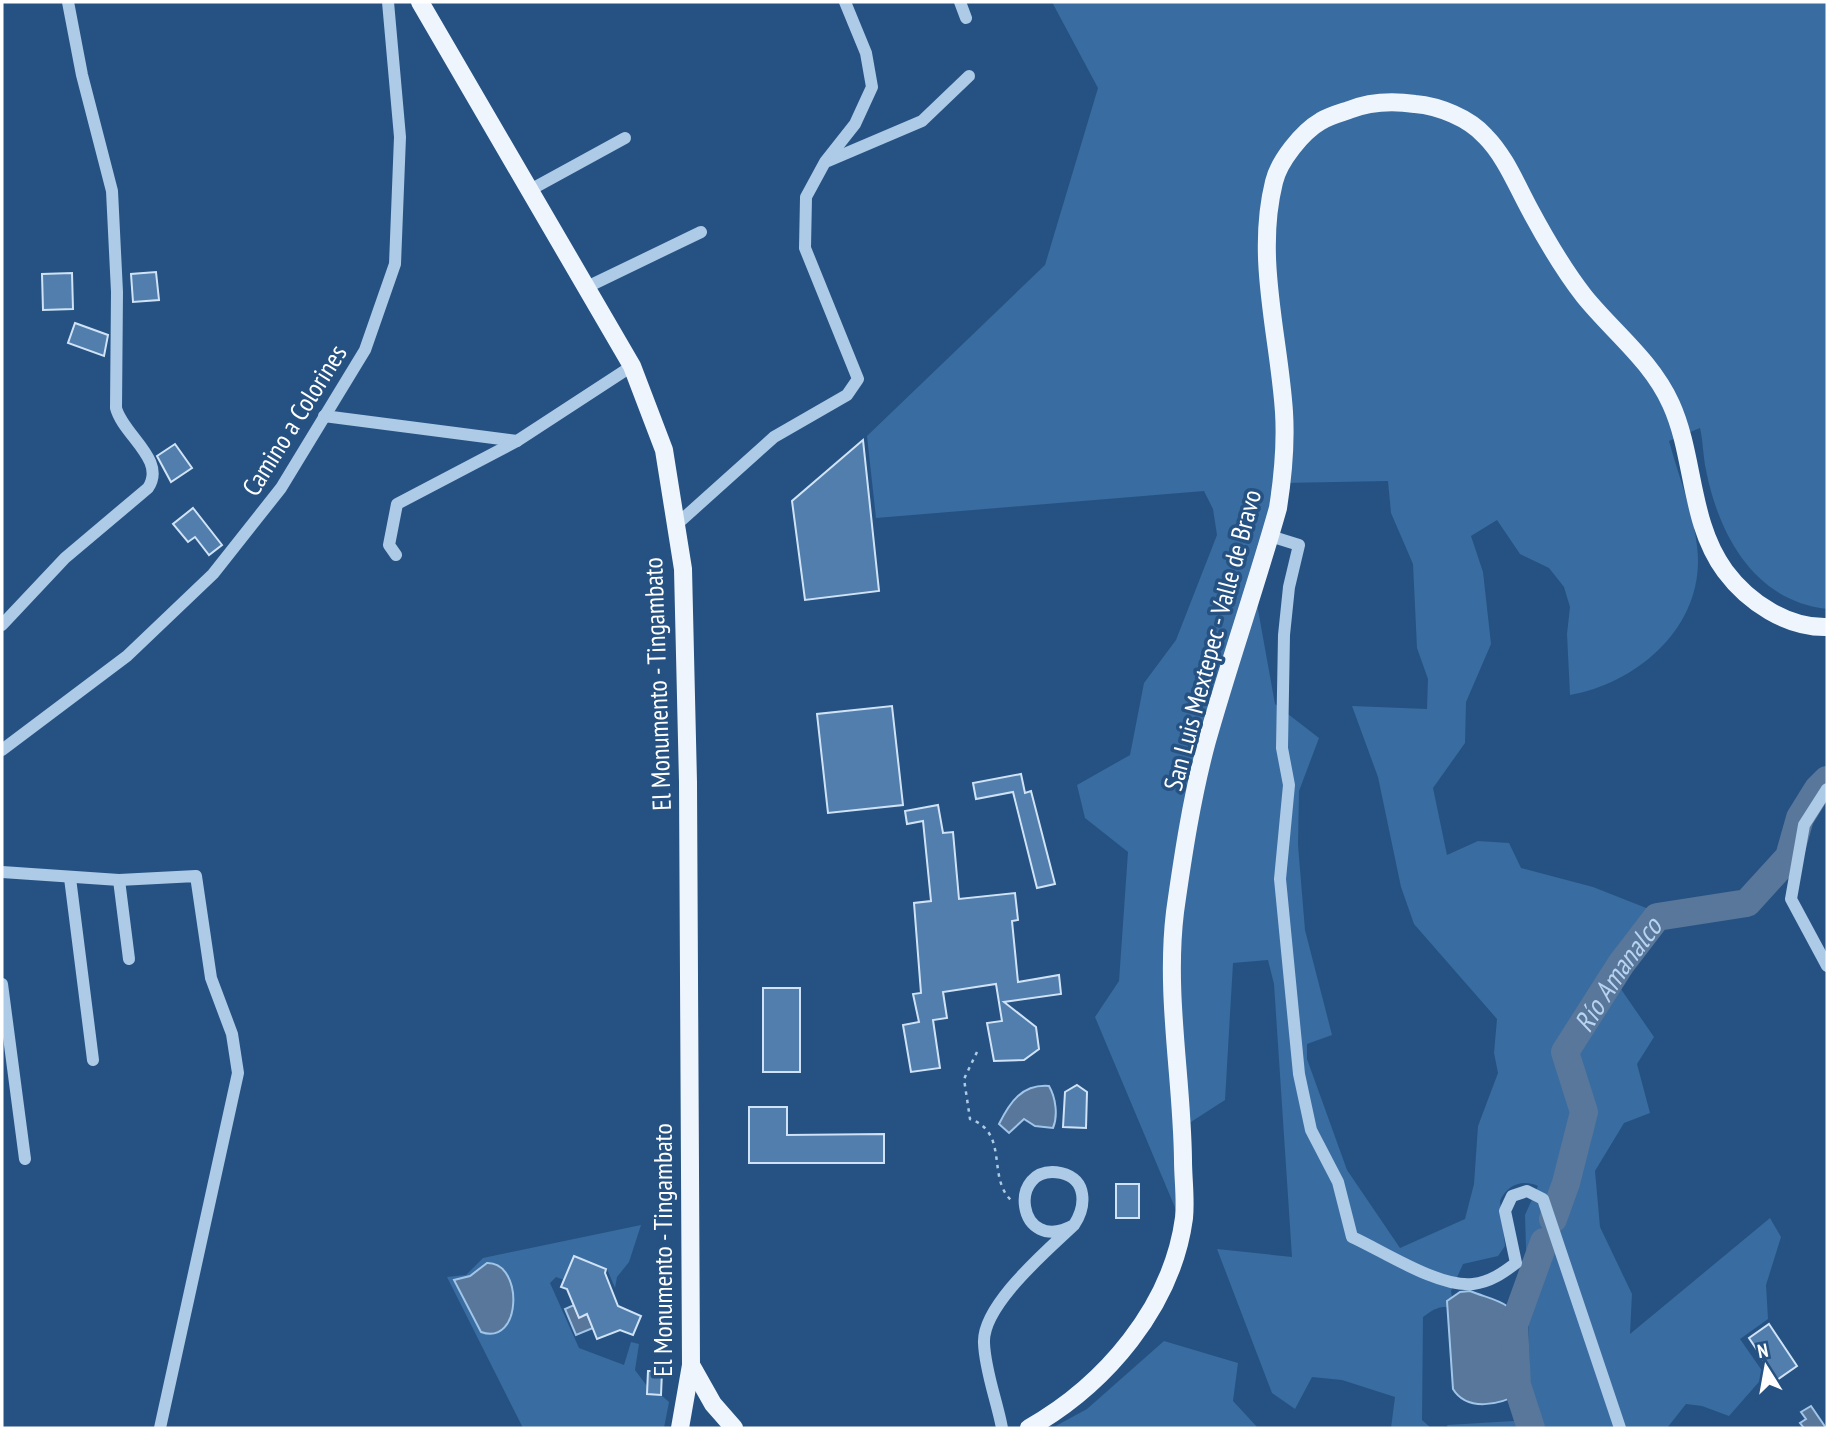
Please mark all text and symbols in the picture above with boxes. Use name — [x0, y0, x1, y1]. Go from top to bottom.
street label: Camino a Colorines — [234, 338, 354, 502]
street label: San Luis Mextepec - Valle de Bravo — [1156, 486, 1268, 794]
street label: El Monumento - Tingambato — [636, 557, 678, 811]
water label: Río Amanalco — [1564, 908, 1670, 1038]
street label: El Monumento - Tingambato — [646, 1123, 679, 1377]
north arrow — [1731, 1332, 1801, 1402]
text: N — [1755, 1338, 1770, 1363]

